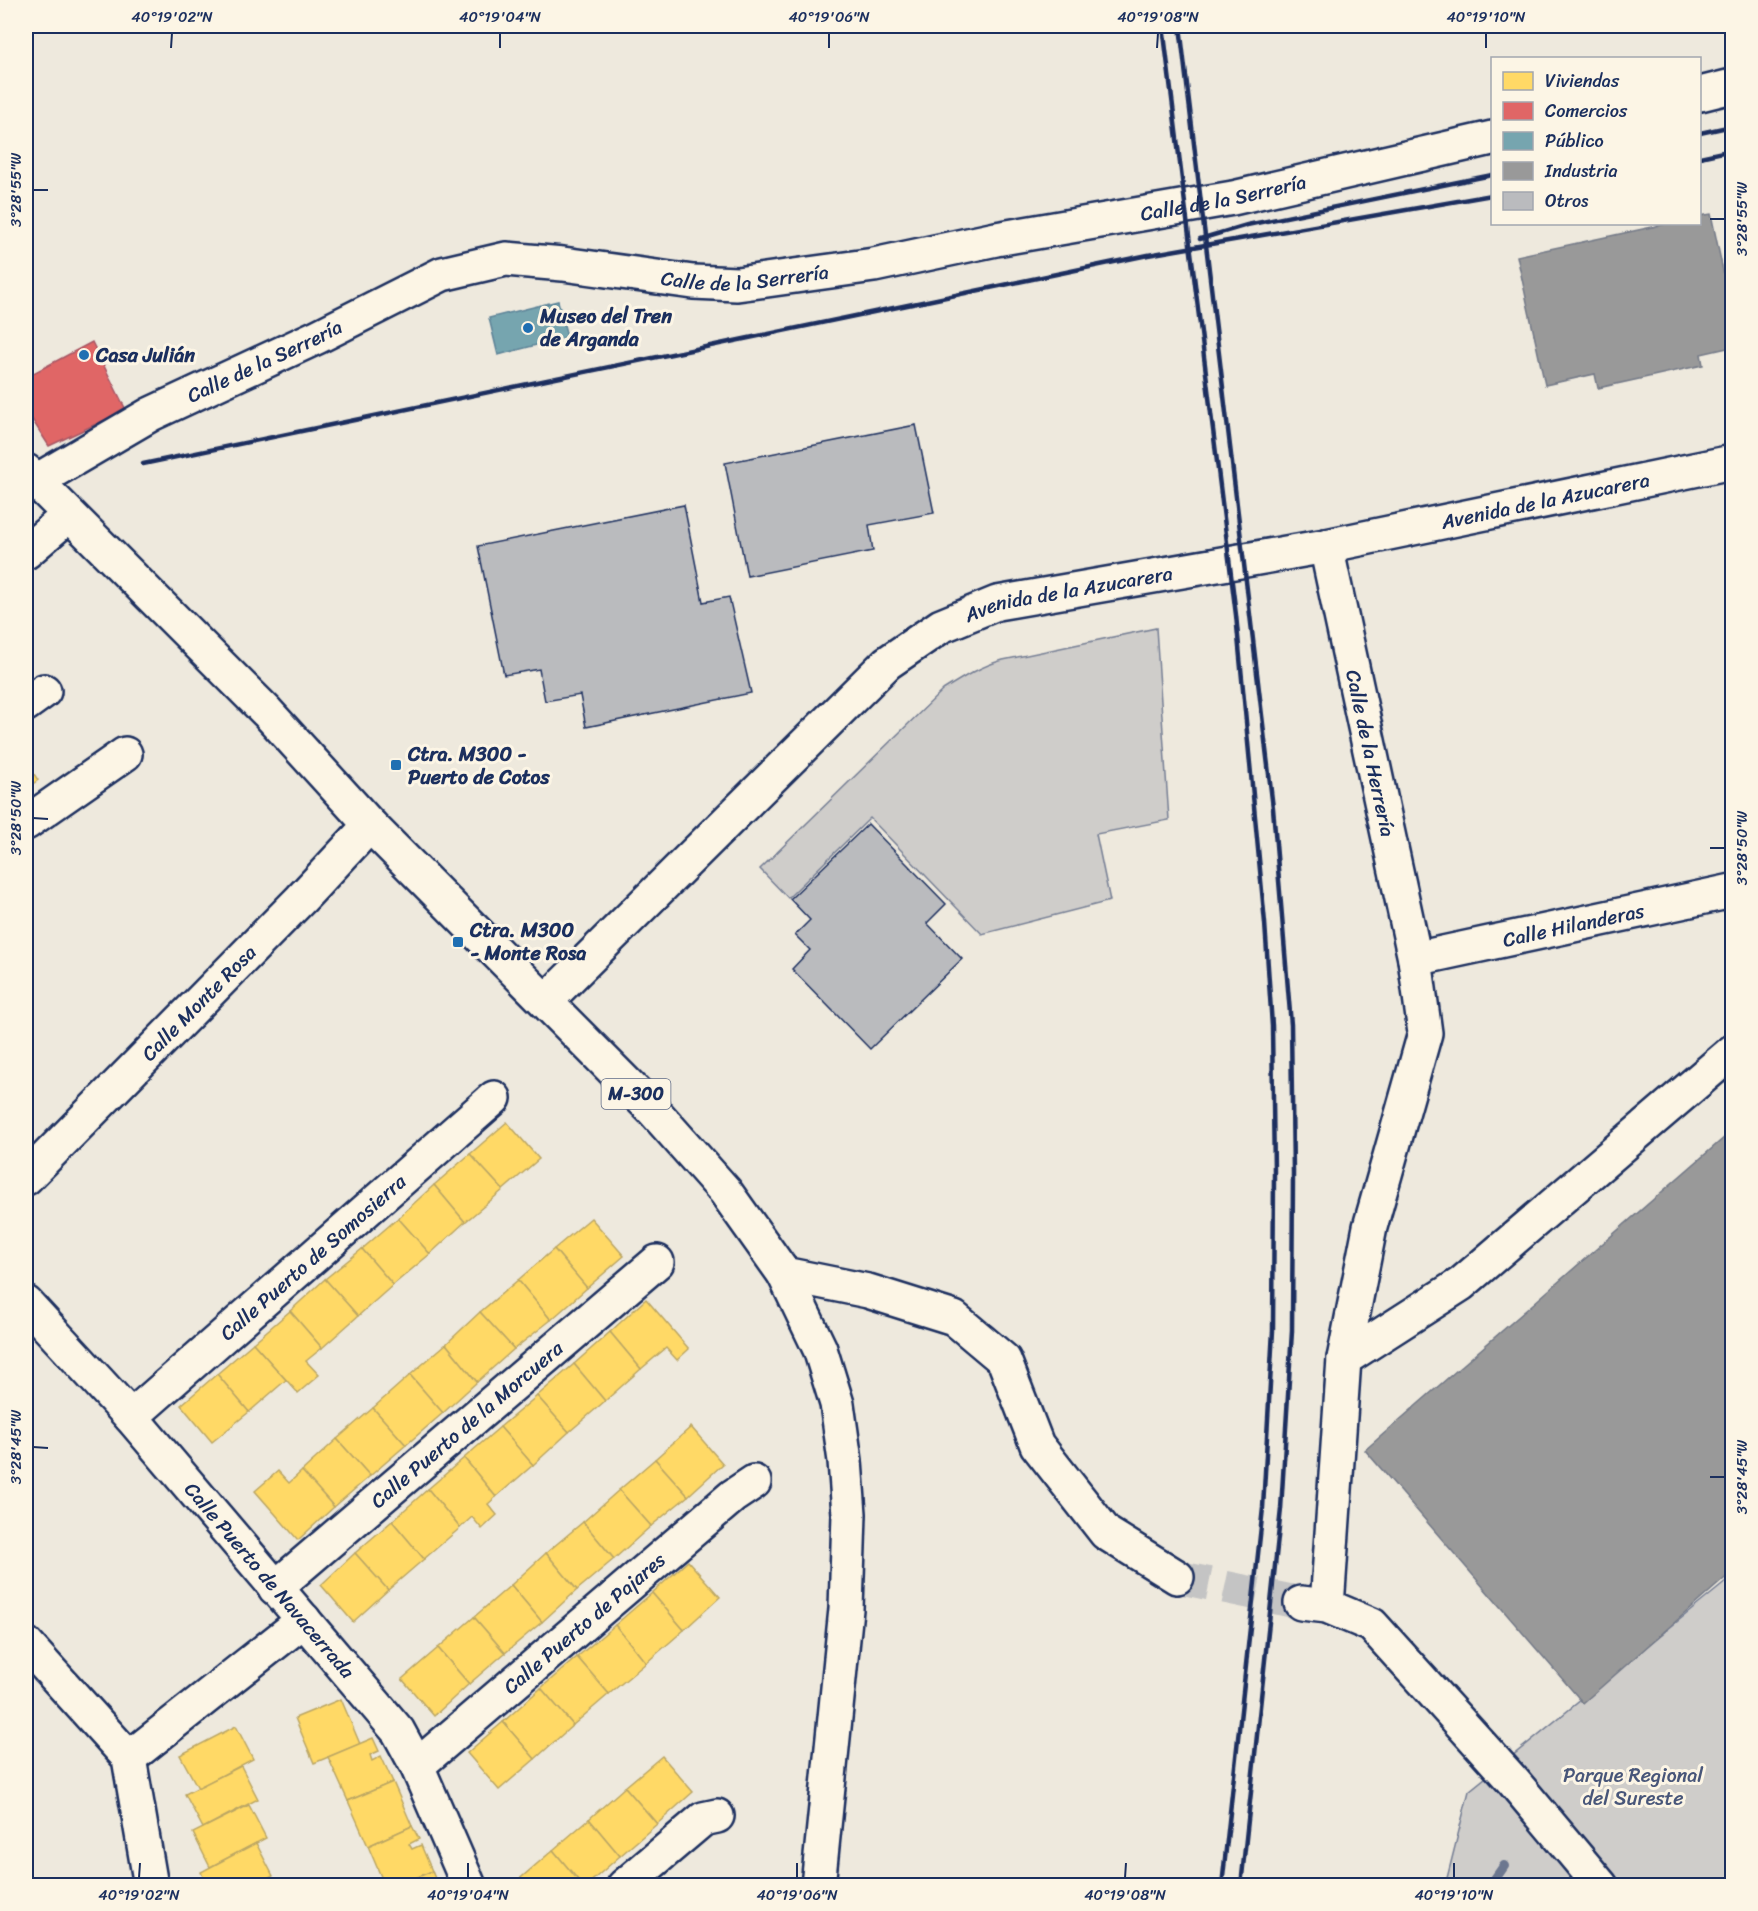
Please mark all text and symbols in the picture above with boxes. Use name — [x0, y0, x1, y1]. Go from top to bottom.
text: 40°19'02"N — [131, 4, 213, 30]
text: 40°19'04"N — [459, 4, 542, 30]
text: 40°19'06"N — [788, 4, 870, 30]
text: 40°19'08"N — [1117, 4, 1199, 30]
text: 40°19'10"N — [1446, 4, 1526, 30]
legend — [1491, 57, 1701, 225]
text: Viviendas — [1545, 65, 1620, 97]
text: Comercios — [1545, 95, 1628, 127]
text: Público — [1545, 125, 1604, 157]
text: 3°28'55"W — [3, 153, 29, 227]
text: Industria — [1544, 155, 1618, 187]
street label: Calle de la Serrería — [1138, 165, 1310, 232]
text: 3°28'55"W — [1729, 182, 1755, 256]
text: Otros — [1545, 185, 1589, 217]
street label: Calle de la Serrería — [659, 254, 831, 302]
place label: Museo del Tren de Arganda — [539, 299, 672, 357]
street label: Calle de la Serrería — [181, 310, 349, 413]
marker: Museo del Tren de Arganda — [521, 321, 535, 335]
place label: Casa Julián — [95, 338, 195, 373]
marker: Casa Julián — [77, 348, 91, 362]
street label: Avenida de la Azucarera — [1437, 463, 1653, 540]
street label: Avenida de la Azucarera — [958, 556, 1175, 633]
street label: Calle de la Herrería — [1335, 667, 1405, 840]
place label: Ctra. M300 - Puerto de Cotos — [407, 737, 550, 795]
marker: Ctra. M300 - Puerto de Cotos — [389, 758, 403, 772]
text: 3°28'50"W — [3, 780, 29, 855]
text: 3°28'50"W — [1729, 810, 1755, 885]
street label: Calle Hilanderas — [1499, 893, 1648, 958]
place label: Ctra. M300 - Monte Rosa — [469, 913, 586, 971]
marker: Ctra. M300 - Monte Rosa — [451, 935, 465, 949]
street label: Calle Monte Rosa — [133, 936, 265, 1070]
road number: M-300 — [602, 1079, 670, 1109]
street label: Calle Puerto de Somosierra — [212, 1165, 415, 1350]
street label: Calle Puerto de la Morcuera — [363, 1331, 572, 1518]
text: 3°28'45"W — [3, 1409, 29, 1484]
text: 3°28'45"W — [1729, 1439, 1755, 1514]
street label: Calle Puerto de Navacerrada — [175, 1474, 364, 1688]
street label: Calle Puerto de Pajares — [495, 1543, 674, 1703]
park label: Parque Regional del Sureste — [1563, 1758, 1704, 1816]
text: 40°19'02"N — [98, 1882, 180, 1908]
text: 40°19'04"N — [427, 1882, 510, 1908]
text: 40°19'06"N — [756, 1882, 838, 1908]
text: 40°19'08"N — [1084, 1882, 1166, 1908]
text: 40°19'10"N — [1414, 1882, 1494, 1908]

